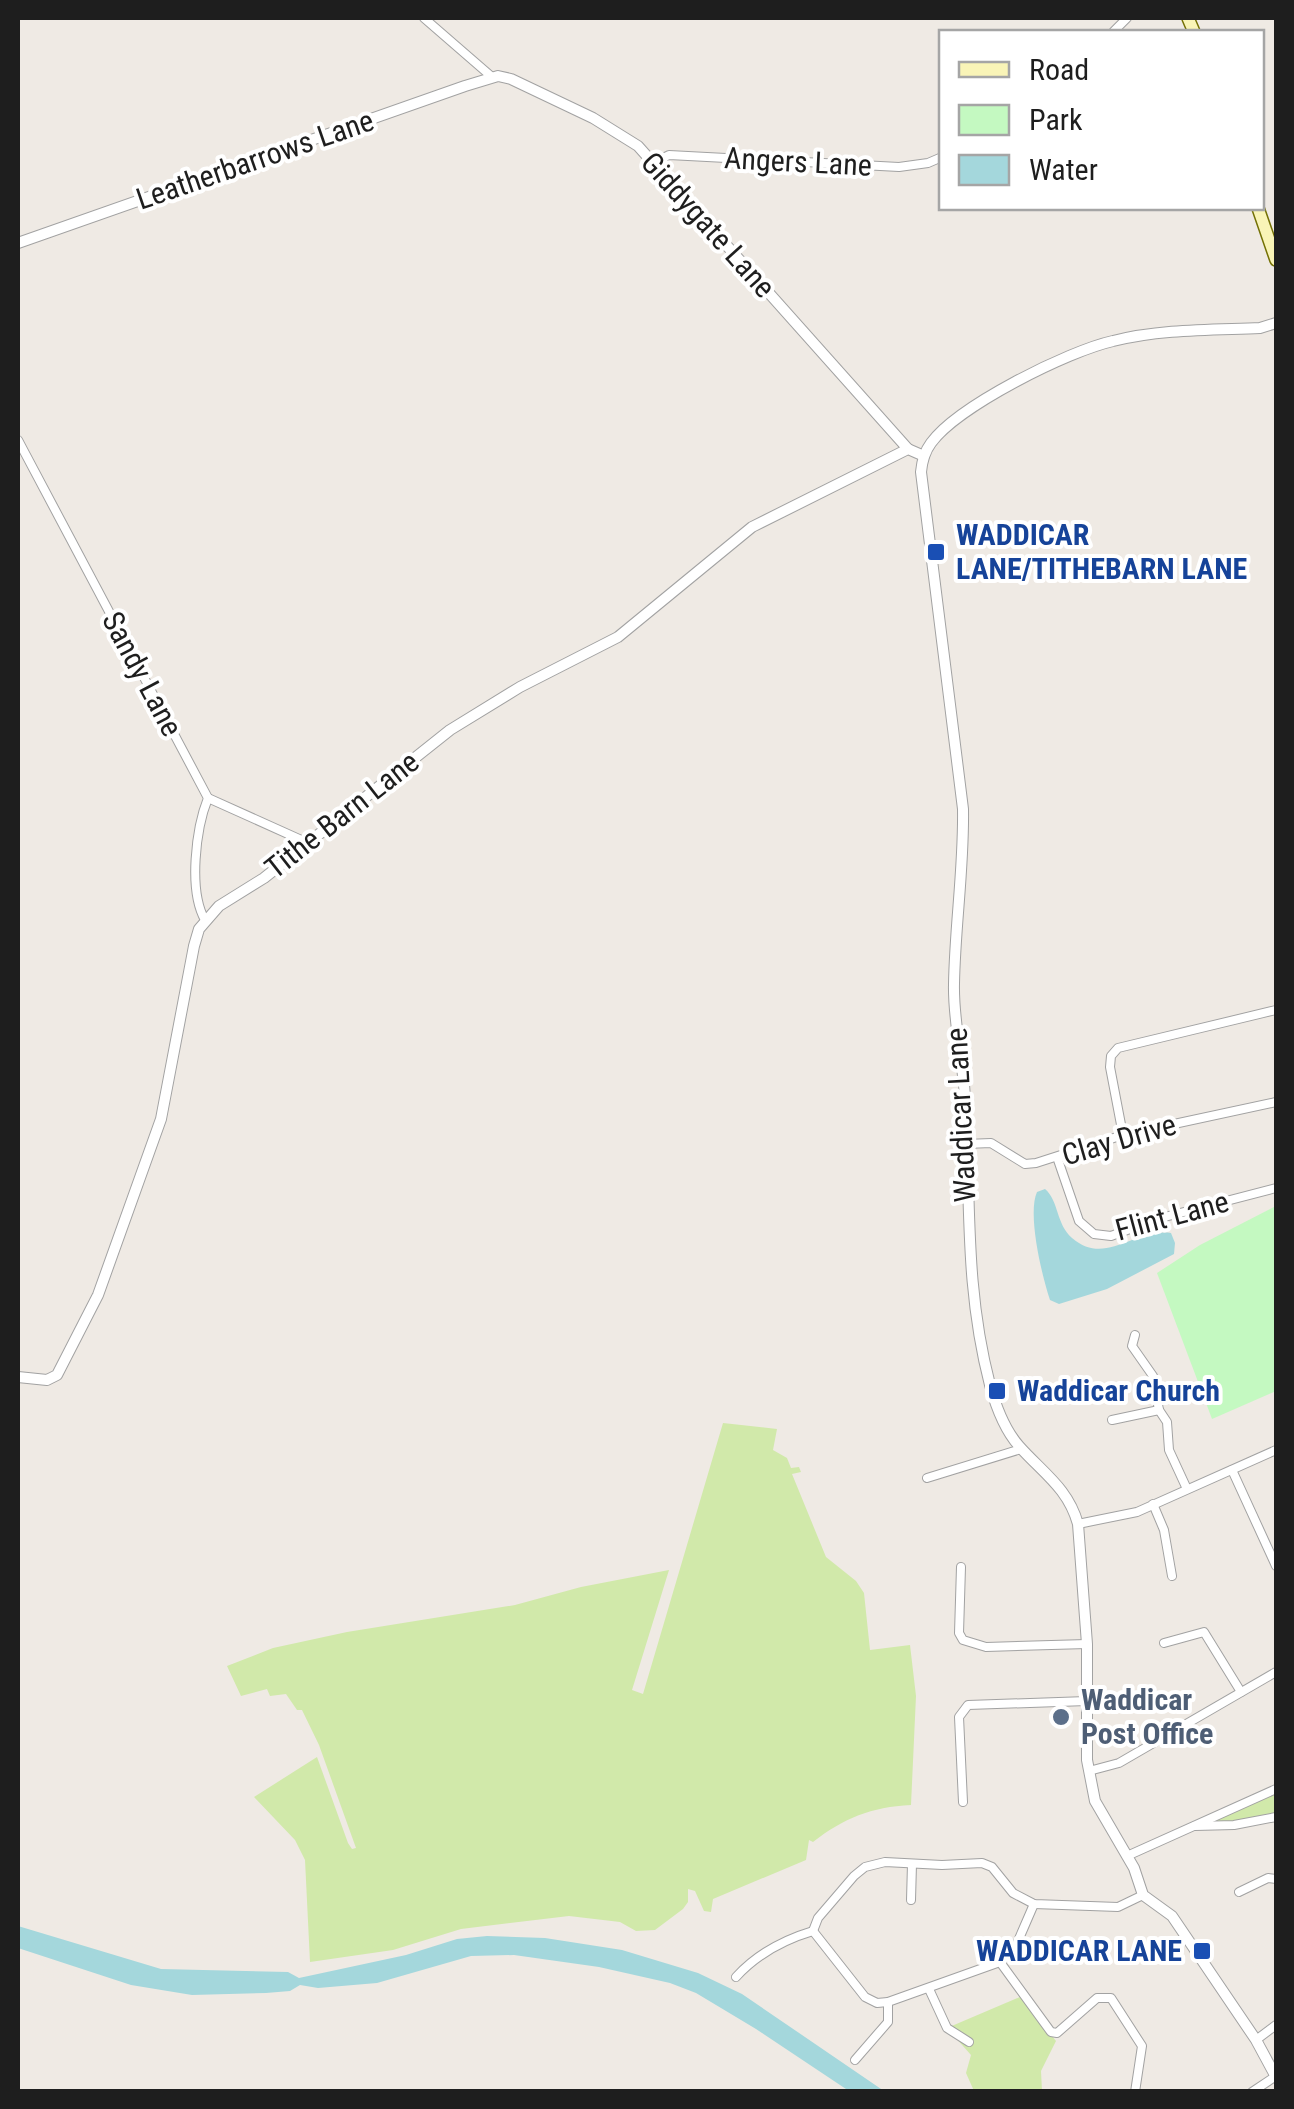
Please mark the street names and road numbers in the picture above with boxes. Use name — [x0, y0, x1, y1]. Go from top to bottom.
street label: Leatherbarrows Lane — [132, 102, 378, 217]
street label: Angers Lane — [723, 140, 873, 183]
street label: Giddygate Lane — [634, 145, 783, 304]
street label: Sandy Lane — [95, 606, 190, 742]
street label: Tithe Barn Lane — [258, 744, 425, 885]
street label: Waddicar Lane — [938, 1027, 983, 1203]
street label: Clay Drive — [1058, 1107, 1180, 1173]
street label: Flint Lane — [1111, 1184, 1232, 1247]

